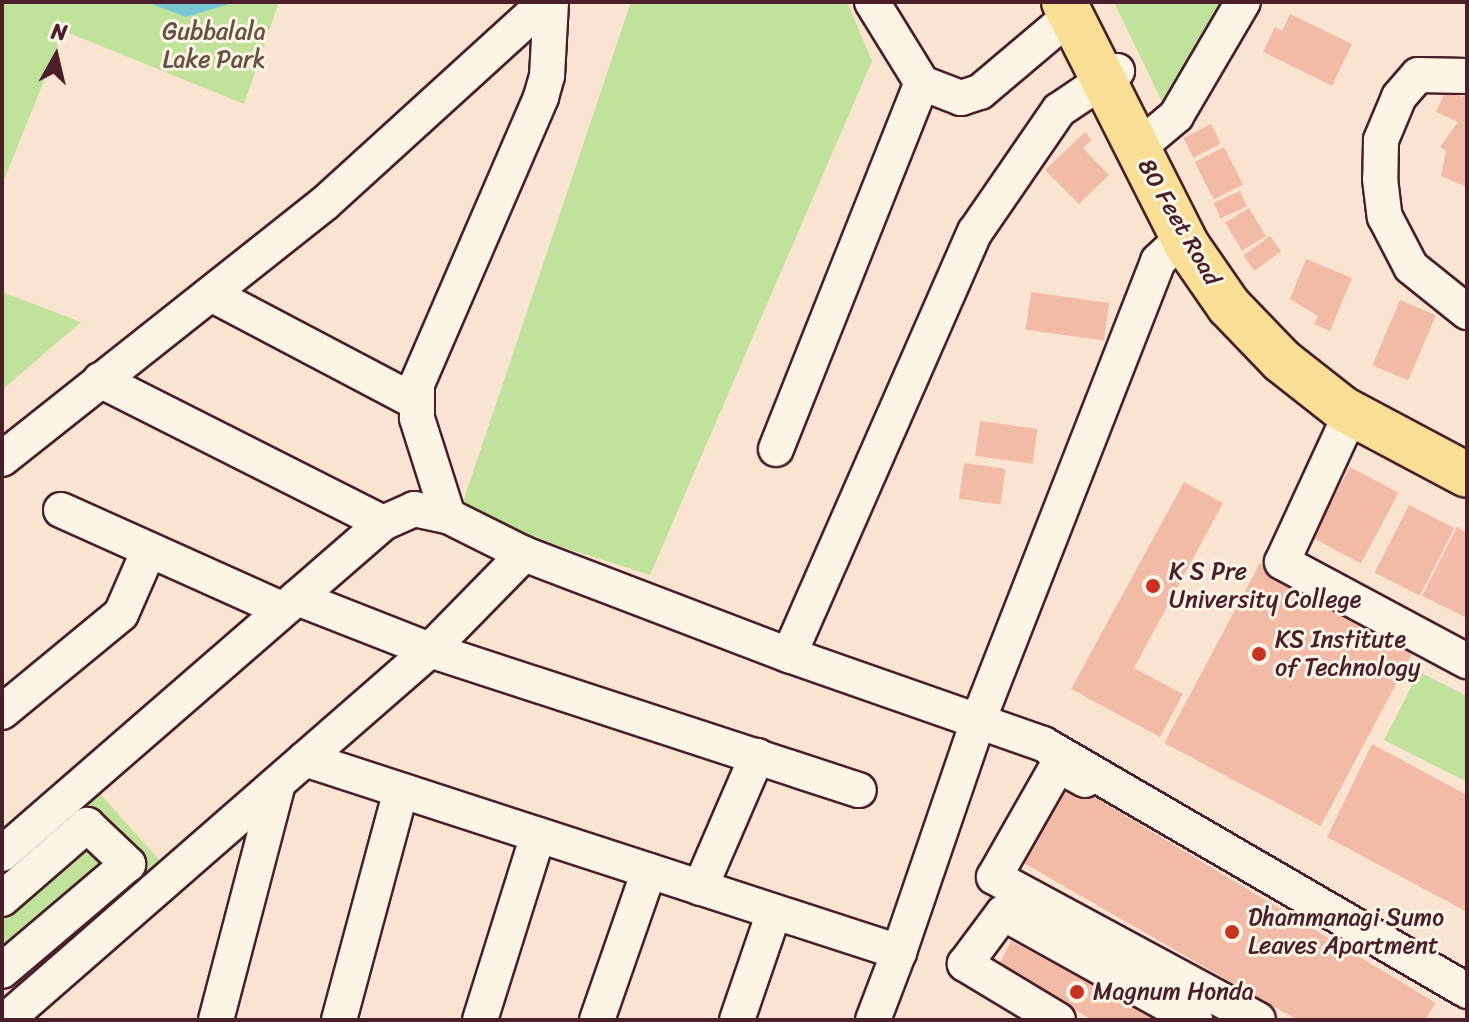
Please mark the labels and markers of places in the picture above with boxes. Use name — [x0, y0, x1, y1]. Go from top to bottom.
place label: K S Pre University College — [1169, 558, 1361, 614]
marker: K S Pre University College — [1144, 577, 1162, 595]
place label: KS Institute of Technology — [1275, 626, 1420, 682]
marker: KS Institute of Technology — [1250, 645, 1268, 663]
place label: Dhammanagi Sumo Leaves Apartment — [1248, 904, 1444, 960]
marker: Dhammanagi Sumo Leaves Apartment — [1223, 923, 1241, 941]
place label: Magnum Honda — [1093, 978, 1254, 1006]
marker: Magnum Honda — [1068, 983, 1086, 1001]

